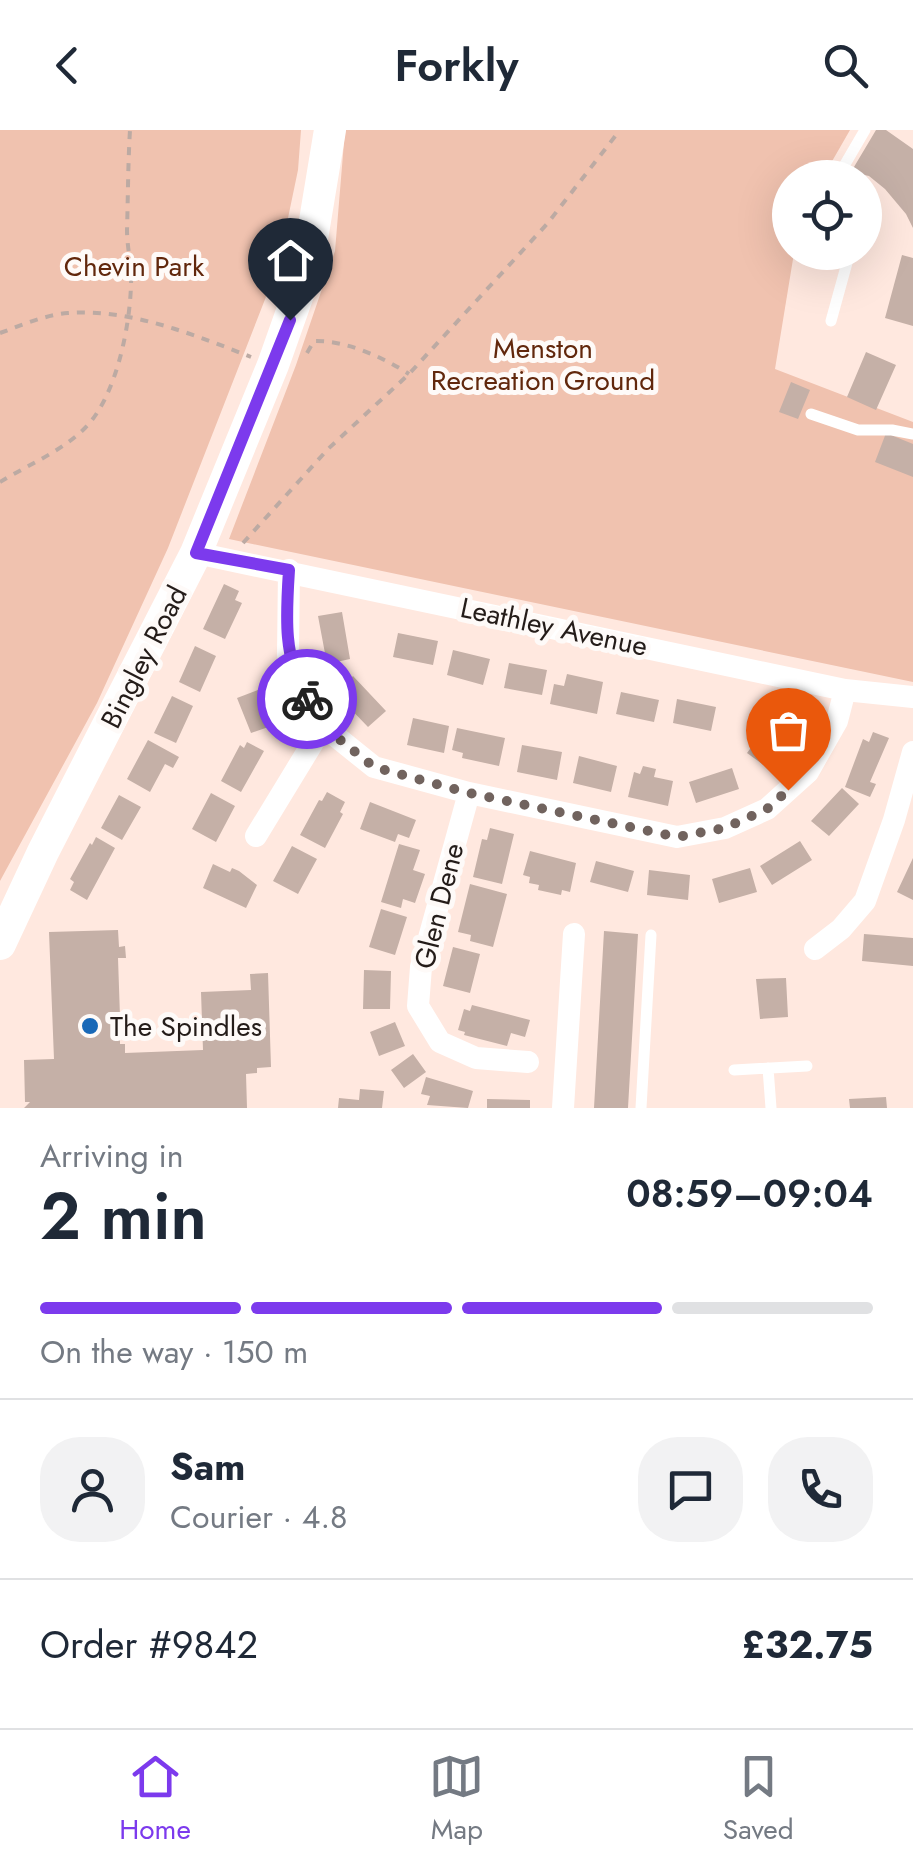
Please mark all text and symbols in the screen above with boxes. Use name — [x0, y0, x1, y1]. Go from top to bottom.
text: Forkly — [394, 33, 519, 98]
icon: back — [40, 38, 95, 93]
icon: search — [818, 38, 873, 93]
map controls — [772, 160, 882, 270]
button: locate — [772, 160, 882, 270]
pin — [248, 218, 333, 321]
icon: home — [263, 233, 318, 288]
park label: Chevin Park — [64, 246, 205, 287]
park label: Menston Recreation Ground — [431, 328, 655, 401]
street label: Bingley Road — [91, 579, 197, 735]
street label: Leathley Avenue — [457, 587, 651, 667]
courier — [257, 649, 357, 749]
icon: bike — [280, 672, 335, 727]
pin — [746, 688, 831, 791]
icon: bag — [761, 703, 816, 758]
street label: Glen Dene — [404, 839, 474, 973]
place label: The Spindles — [110, 1006, 262, 1047]
marker: The Spindles — [79, 1015, 101, 1037]
text: Arriving in — [40, 1133, 184, 1179]
text: 08:59–09:04 — [626, 1166, 873, 1221]
text: 2 min — [40, 1169, 207, 1263]
text: On the way · 150 m — [40, 1329, 308, 1375]
button: person — [40, 1437, 145, 1542]
button: chat — [638, 1437, 743, 1542]
button: phone — [768, 1437, 873, 1542]
text: Sam — [170, 1439, 245, 1494]
text: Courier · 4.8 — [170, 1494, 347, 1540]
text: Order #9842 — [40, 1617, 258, 1672]
text: £32.75 — [742, 1617, 873, 1672]
tab: Home — [119, 1749, 191, 1850]
tab: Map — [429, 1749, 484, 1850]
tab: Saved — [723, 1749, 794, 1850]

